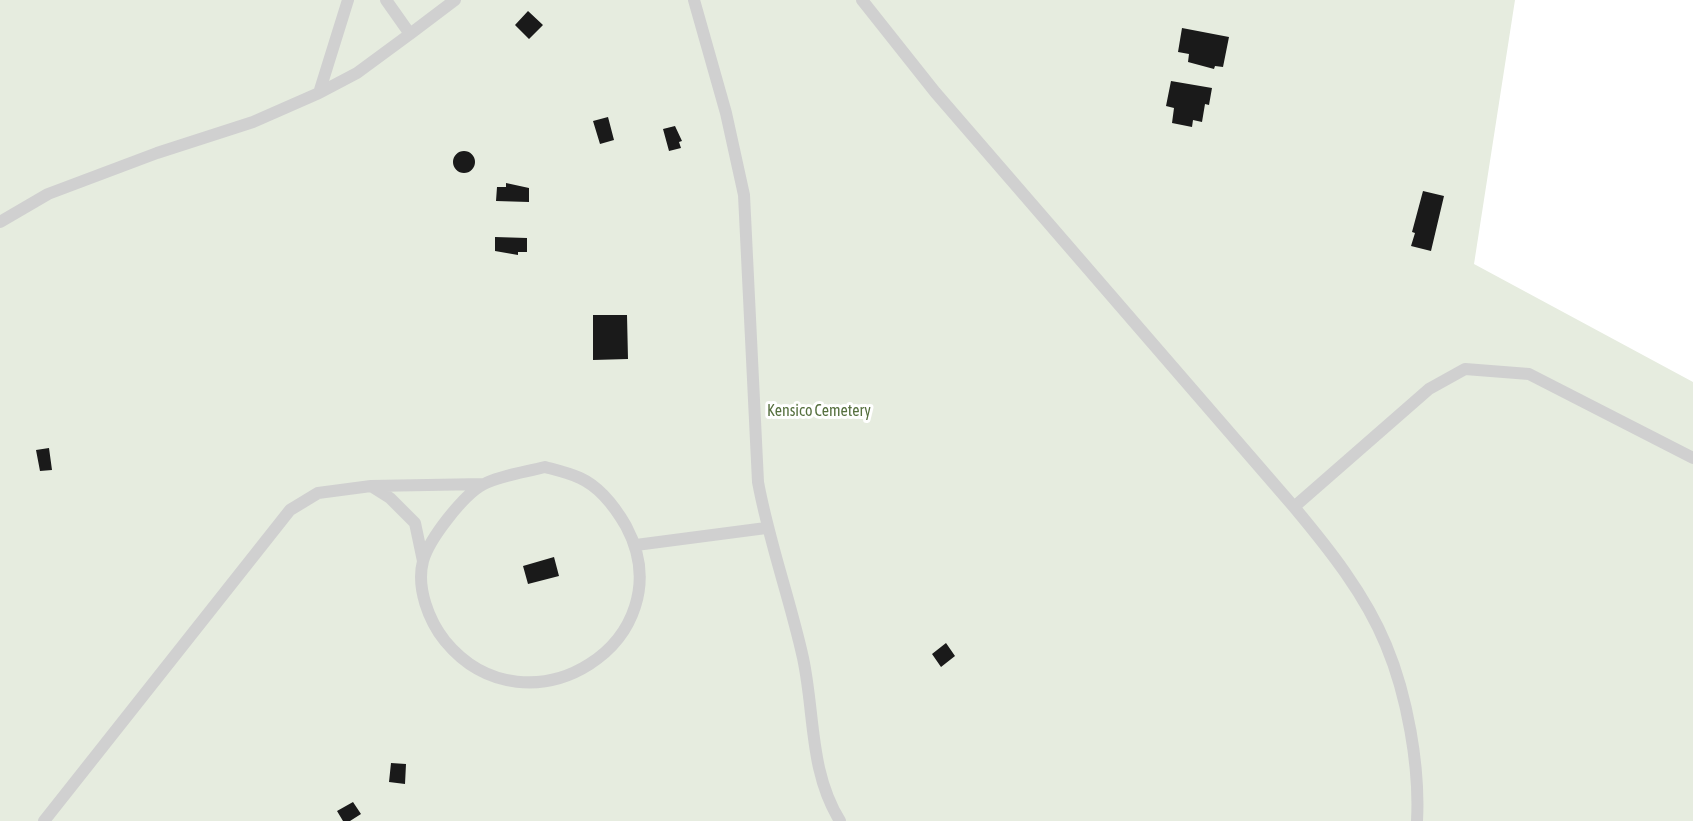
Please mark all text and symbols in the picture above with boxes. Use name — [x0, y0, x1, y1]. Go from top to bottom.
park label: Kensico Cemetery — [767, 401, 871, 421]

